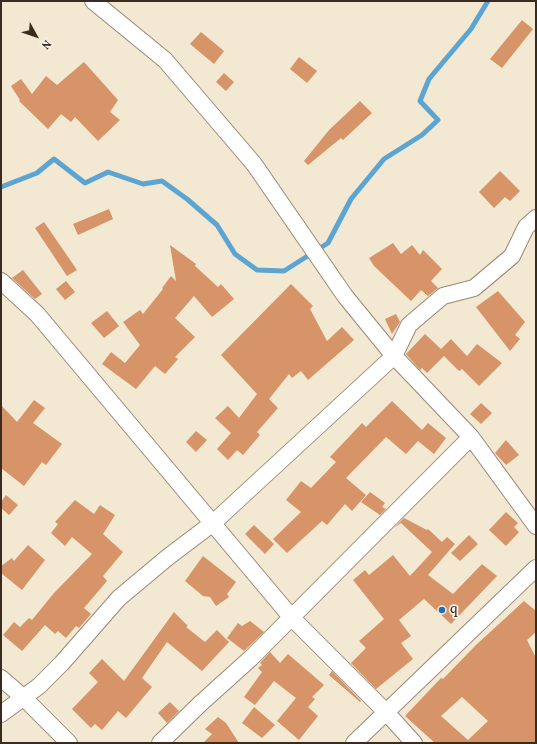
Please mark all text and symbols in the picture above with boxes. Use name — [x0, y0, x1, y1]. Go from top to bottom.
north arrow — [16, 16, 56, 56]
text: N — [37, 36, 54, 52]
place label: q — [450, 602, 458, 618]
marker: q — [437, 605, 447, 615]

